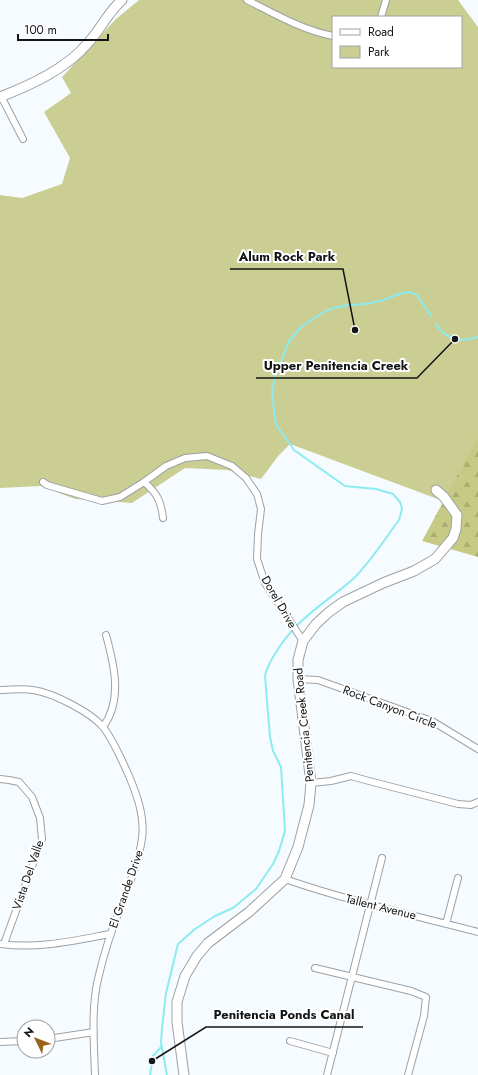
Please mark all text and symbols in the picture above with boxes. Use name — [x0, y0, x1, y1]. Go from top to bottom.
scale bar — [18, 16, 108, 42]
legend — [332, 16, 462, 68]
text: 100 m — [24, 21, 57, 39]
text: Road — [368, 23, 394, 41]
text: Park — [368, 43, 390, 61]
callout: Alum Rock Park — [230, 244, 343, 269]
text: Alum Rock Park — [238, 247, 336, 266]
callout: Upper Penitencia Creek — [256, 353, 417, 378]
text: Upper Penitencia Creek — [264, 356, 409, 375]
street label: Dorel Drive — [257, 572, 301, 632]
street label: Penitencia Creek Road — [289, 667, 319, 783]
street label: Rock Canyon Circle — [340, 681, 440, 733]
street label: Vista Del Valle — [8, 838, 48, 912]
street label: El Grande Drive — [104, 847, 148, 931]
street label: Tallent Avenue — [344, 890, 418, 924]
callout: Penitencia Ponds Canal — [206, 1002, 363, 1027]
text: Penitencia Ponds Canal — [213, 1005, 355, 1024]
north arrow — [16, 1019, 56, 1059]
text: N — [20, 1024, 38, 1041]

